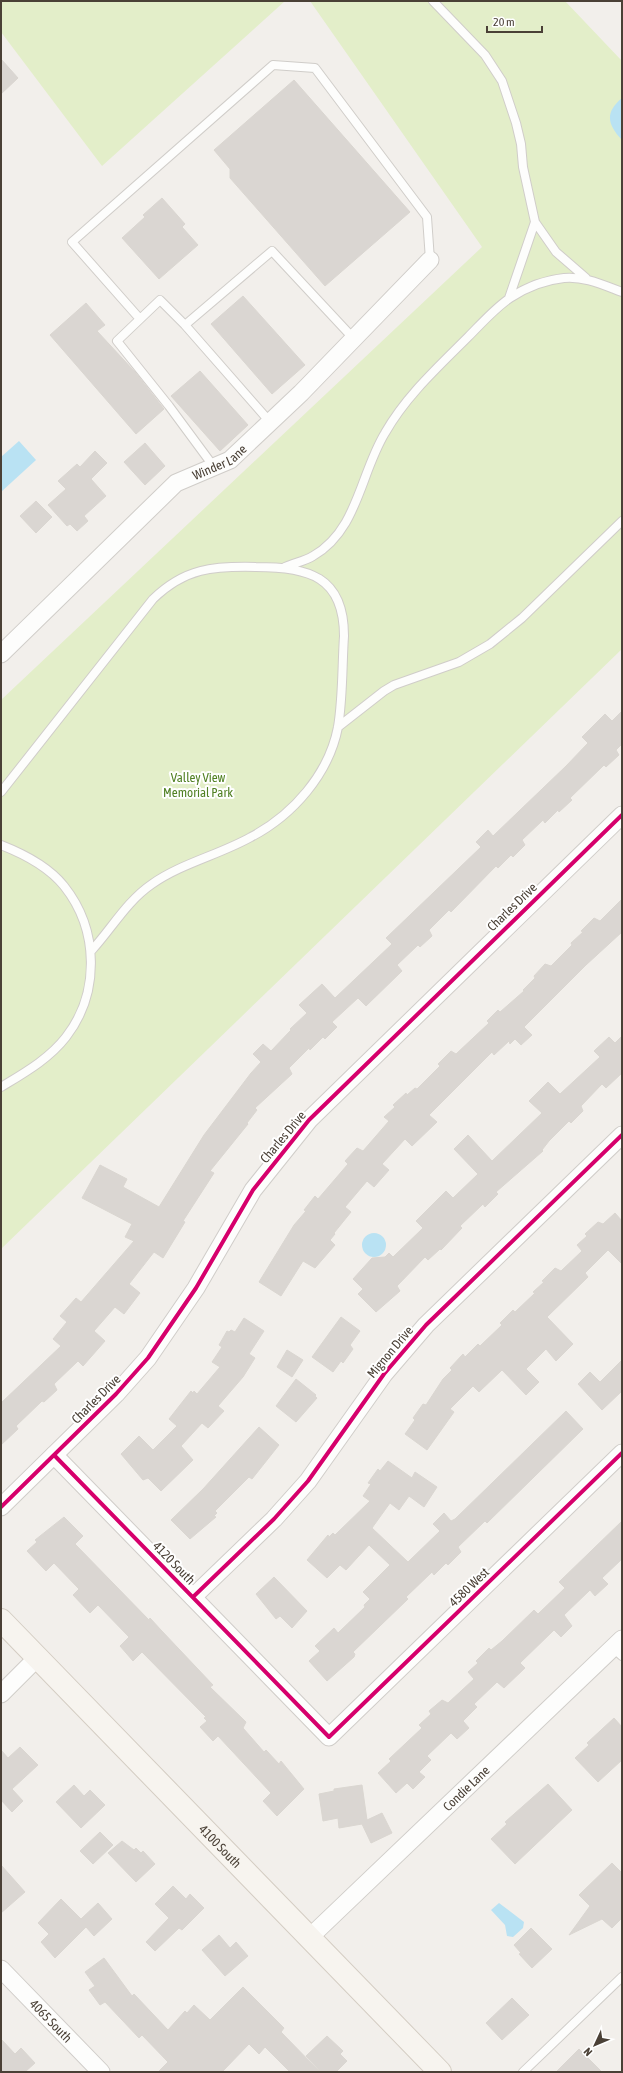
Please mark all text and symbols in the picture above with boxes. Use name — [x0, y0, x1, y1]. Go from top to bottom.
scale bar — [487, 8, 542, 34]
text: 20 m — [493, 15, 515, 29]
street label: Winder Lane — [190, 441, 249, 483]
park label: Valley View Memorial Park — [163, 770, 233, 800]
street label: Charles Drive — [484, 880, 540, 934]
street label: Charles Drive — [257, 1108, 309, 1166]
street label: Mignon Drive — [364, 1323, 416, 1381]
street label: Charles Drive — [68, 1371, 124, 1427]
street label: 4120 South — [150, 1538, 198, 1588]
street label: 4580 West — [446, 1564, 492, 1610]
street label: Condie Lane — [440, 1762, 492, 1814]
street label: 4100 South — [196, 1821, 245, 1871]
street label: 4065 South — [27, 1996, 75, 2045]
north arrow — [575, 2025, 615, 2065]
text: N — [581, 2045, 594, 2058]

